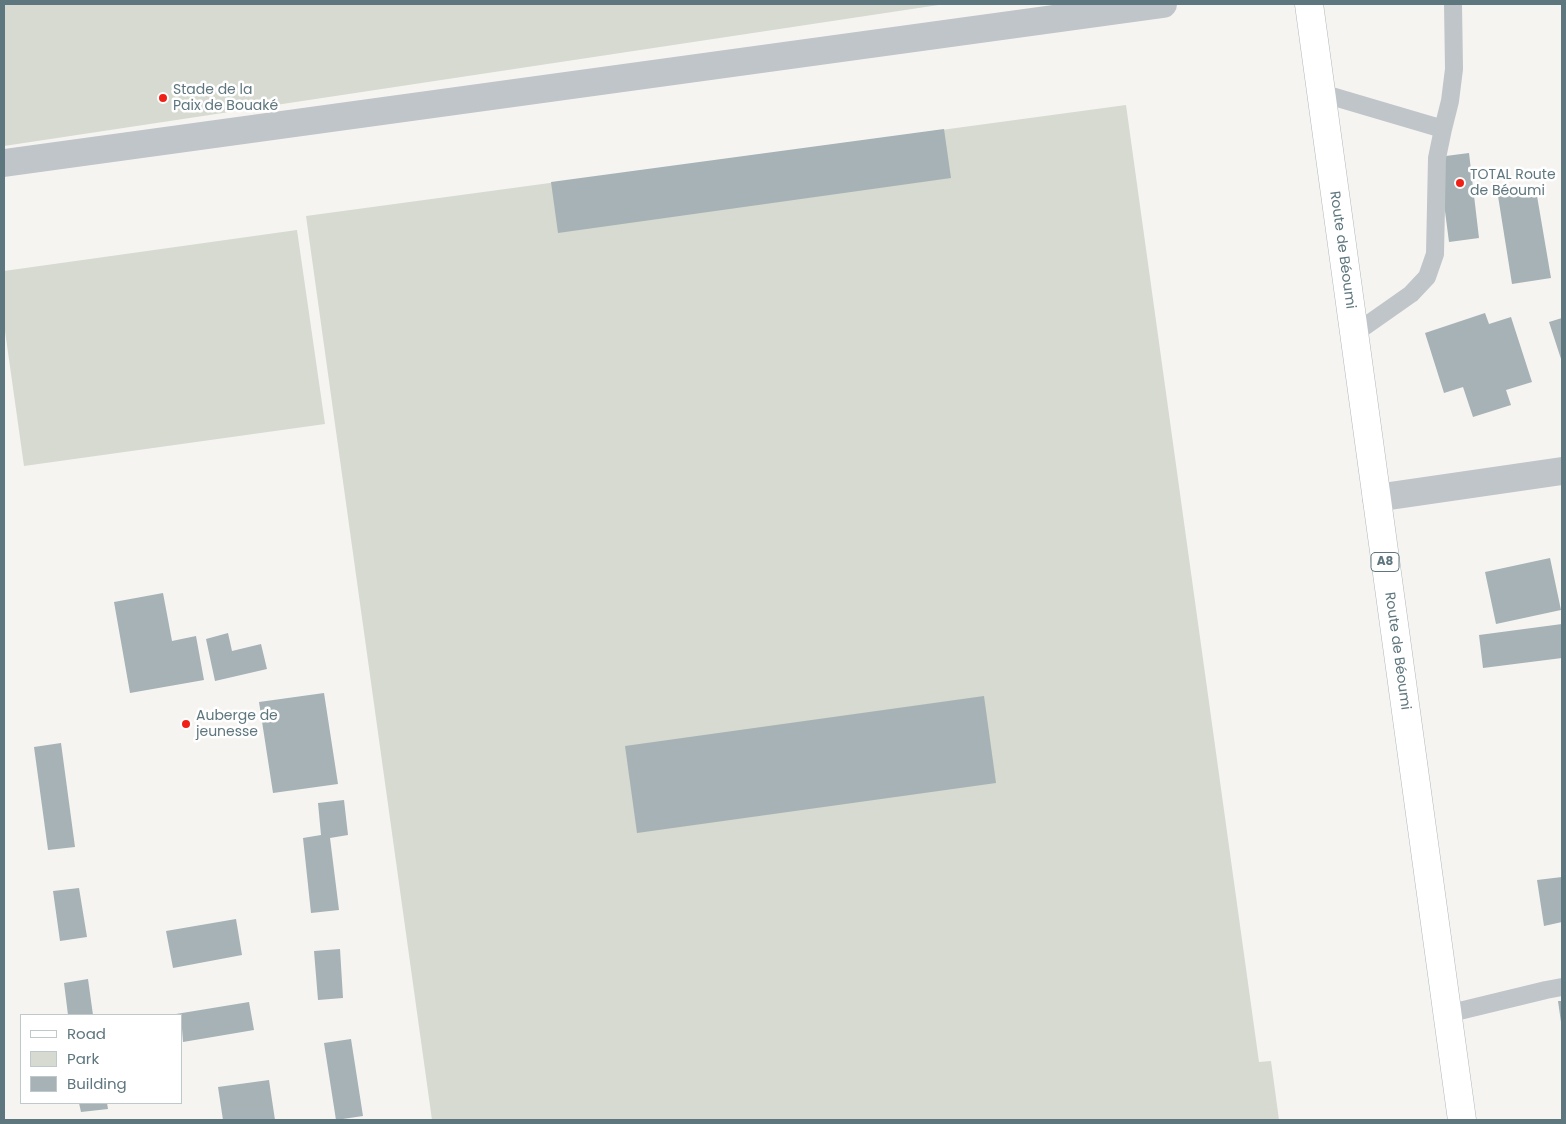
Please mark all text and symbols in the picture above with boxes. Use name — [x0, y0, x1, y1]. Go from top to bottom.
place label: Stade de la Paix de Bouaké — [173, 82, 278, 114]
marker: Stade de la Paix de Bouaké — [157, 92, 169, 104]
place label: TOTAL Route de Béoumi — [1470, 167, 1556, 200]
marker: TOTAL Route de Béoumi — [1454, 177, 1466, 189]
street label: Route de Béoumi — [1325, 190, 1359, 310]
road number: A8 — [1371, 552, 1399, 572]
street label: Route de Béoumi — [1380, 591, 1414, 711]
place label: Auberge de jeunesse — [196, 708, 278, 740]
marker: Auberge de jeunesse — [180, 718, 192, 730]
legend — [20, 1014, 182, 1104]
text: Road — [67, 1023, 106, 1044]
text: Park — [67, 1048, 99, 1069]
text: Building — [67, 1073, 127, 1094]

